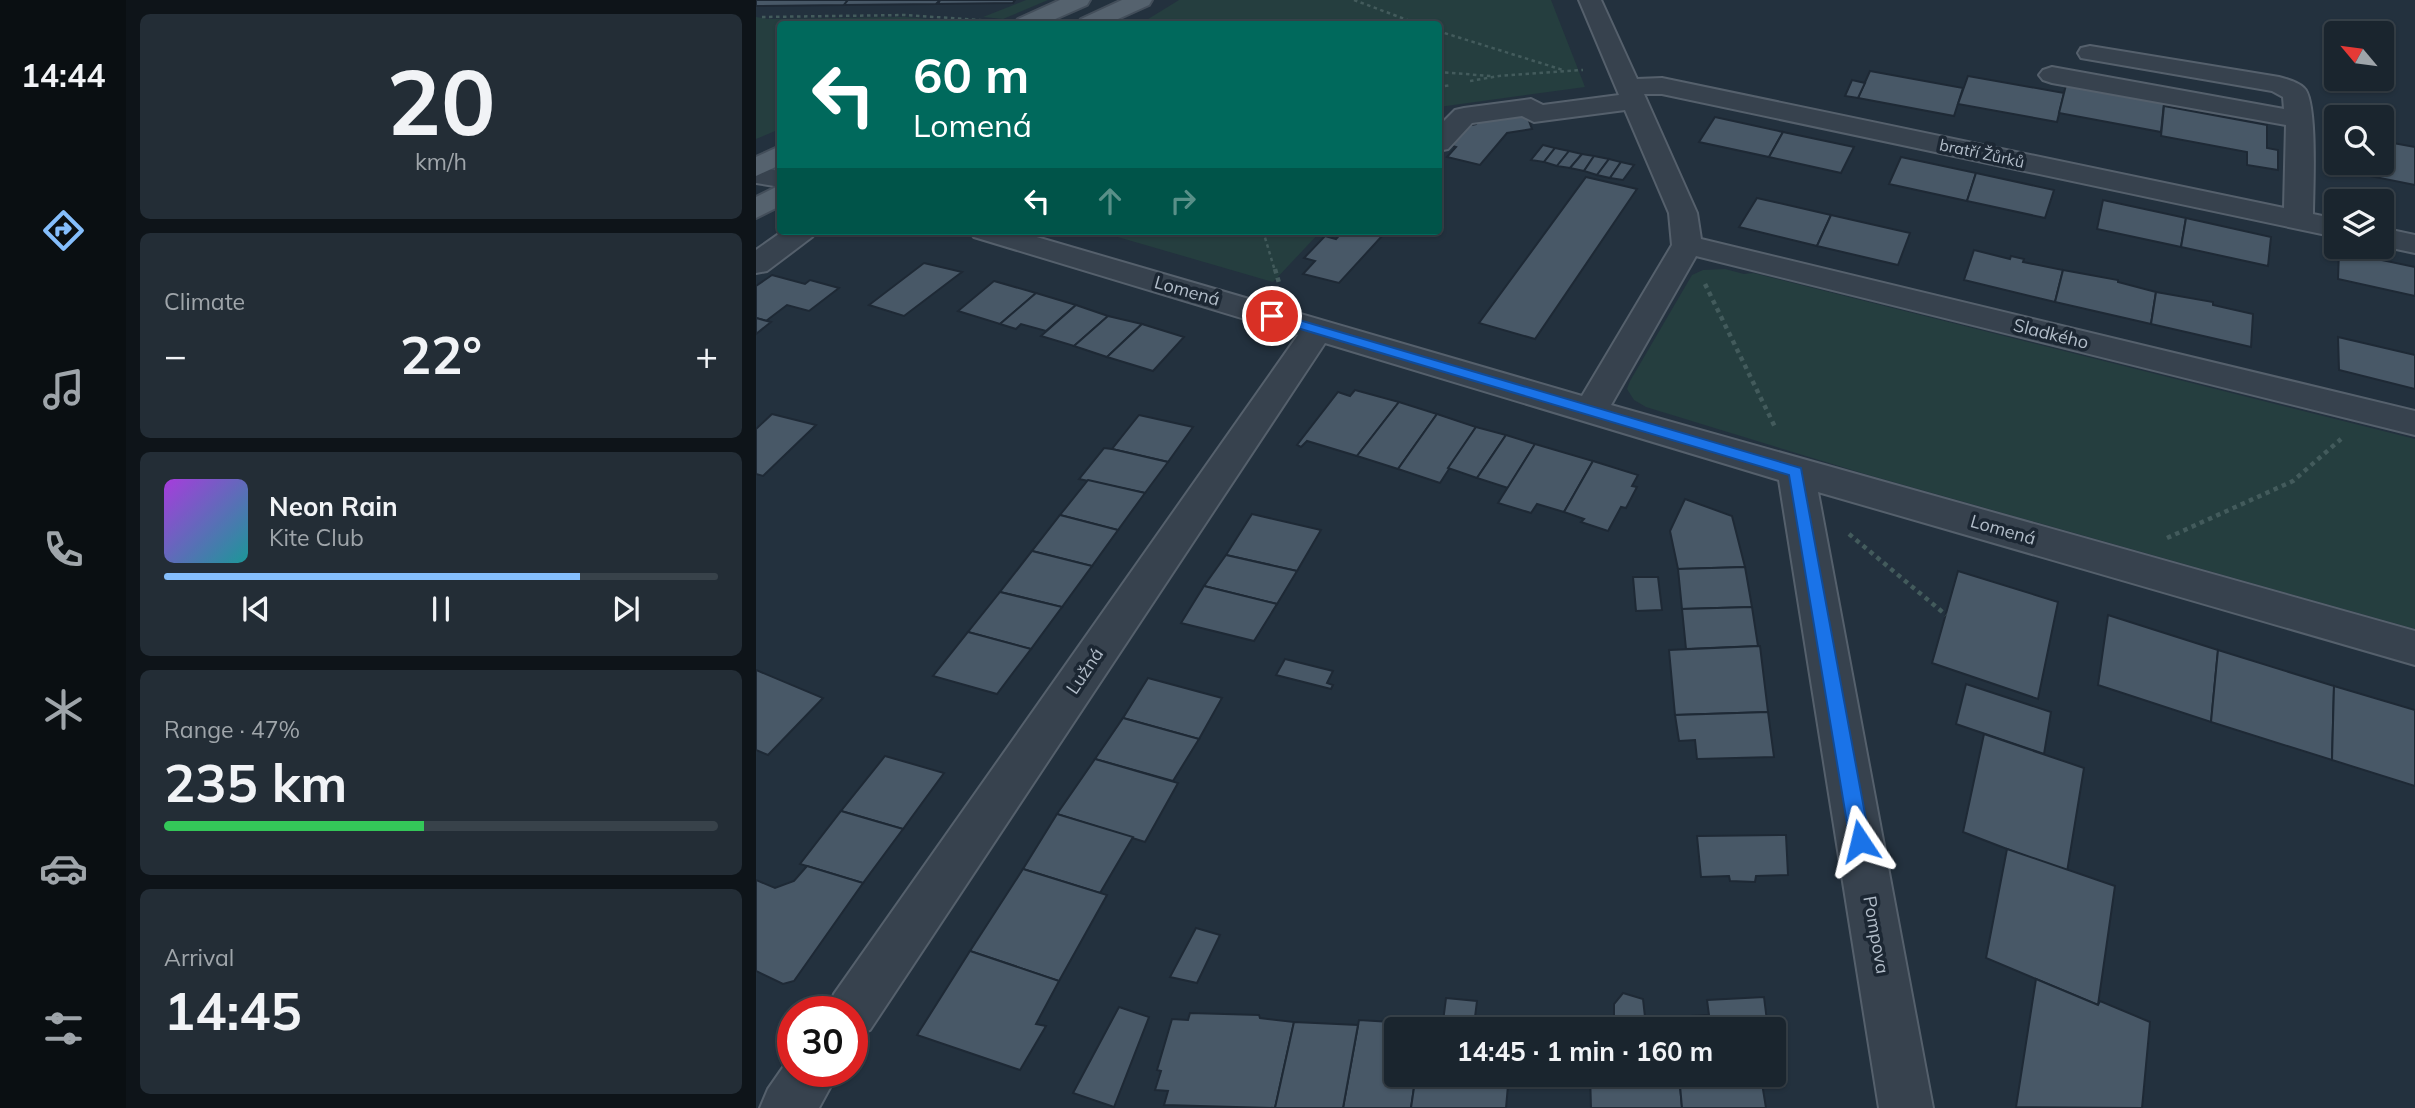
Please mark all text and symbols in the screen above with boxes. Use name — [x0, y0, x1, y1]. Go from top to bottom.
north arrow — [2324, 21, 2394, 91]
map controls — [2324, 21, 2394, 259]
text: 20 — [386, 44, 496, 158]
text: 60 m — [913, 44, 1029, 105]
icon: left — [798, 49, 889, 140]
text: 14:44 — [21, 55, 105, 95]
text: Lomená — [913, 105, 1032, 145]
button: search — [2324, 105, 2394, 175]
street label: bratří Žůrků — [1938, 134, 2026, 172]
text: km/h — [415, 147, 467, 176]
icon: left — [1018, 182, 1056, 220]
icon: ahead — [1091, 182, 1129, 220]
icon: right — [1164, 182, 1202, 220]
button: layers — [2324, 189, 2394, 259]
icon: directions — [39, 206, 88, 255]
street label: Lomená — [1152, 270, 1222, 311]
pin — [1242, 286, 1302, 346]
text: Climate — [164, 287, 245, 316]
icon: arrive — [1253, 297, 1291, 335]
street label: Sladkého — [2011, 313, 2091, 354]
text: 22° — [400, 322, 482, 387]
text: − — [164, 331, 187, 379]
text: + — [695, 331, 718, 379]
icon: music — [39, 365, 88, 414]
text: Neon Rain — [269, 490, 398, 523]
street label: Lomená — [1968, 509, 2038, 550]
text: Kite Club — [269, 523, 364, 552]
icon: phone — [39, 525, 88, 574]
icon: previous — [237, 590, 275, 628]
icon: pause — [422, 590, 460, 628]
icon: next — [607, 590, 645, 628]
street label: Lužná — [1061, 643, 1108, 698]
icon: climate — [39, 685, 88, 734]
text: Range · 47% — [164, 715, 300, 744]
text: 235 km — [164, 750, 347, 815]
position arrow — [1823, 804, 1897, 878]
icon: car — [39, 844, 88, 893]
street label: Pompova — [1858, 894, 1895, 976]
text: Arrival — [164, 943, 234, 972]
text: 14:45 — [164, 978, 302, 1043]
speed limit sign: 30 — [777, 996, 868, 1087]
icon: filters — [39, 1004, 88, 1053]
text: 14:45 · 1 min · 160 m — [1457, 1035, 1713, 1068]

